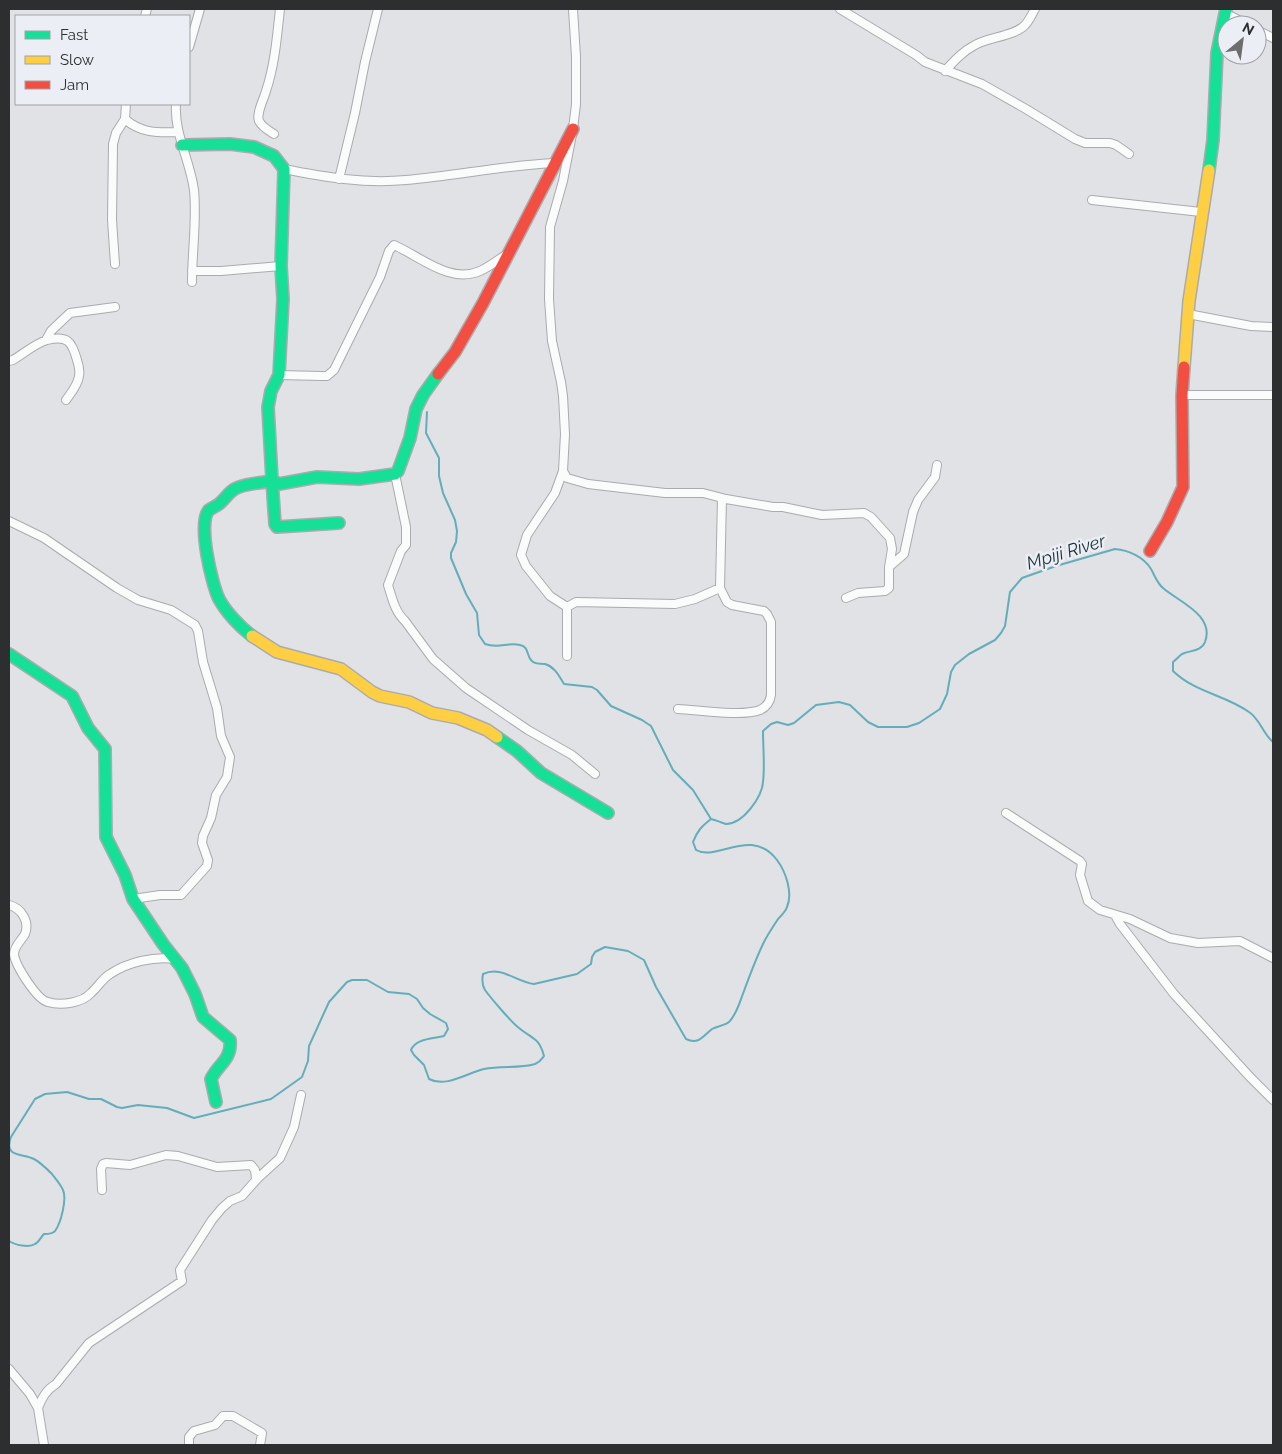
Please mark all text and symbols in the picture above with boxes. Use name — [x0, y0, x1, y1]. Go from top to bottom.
legend — [15, 15, 190, 105]
north arrow — [1217, 15, 1267, 65]
text: N — [1240, 19, 1257, 38]
text: Fast — [60, 26, 88, 44]
text: Slow — [60, 51, 94, 69]
text: Jam — [60, 76, 89, 94]
water label: Mpiji River — [1024, 529, 1109, 573]

